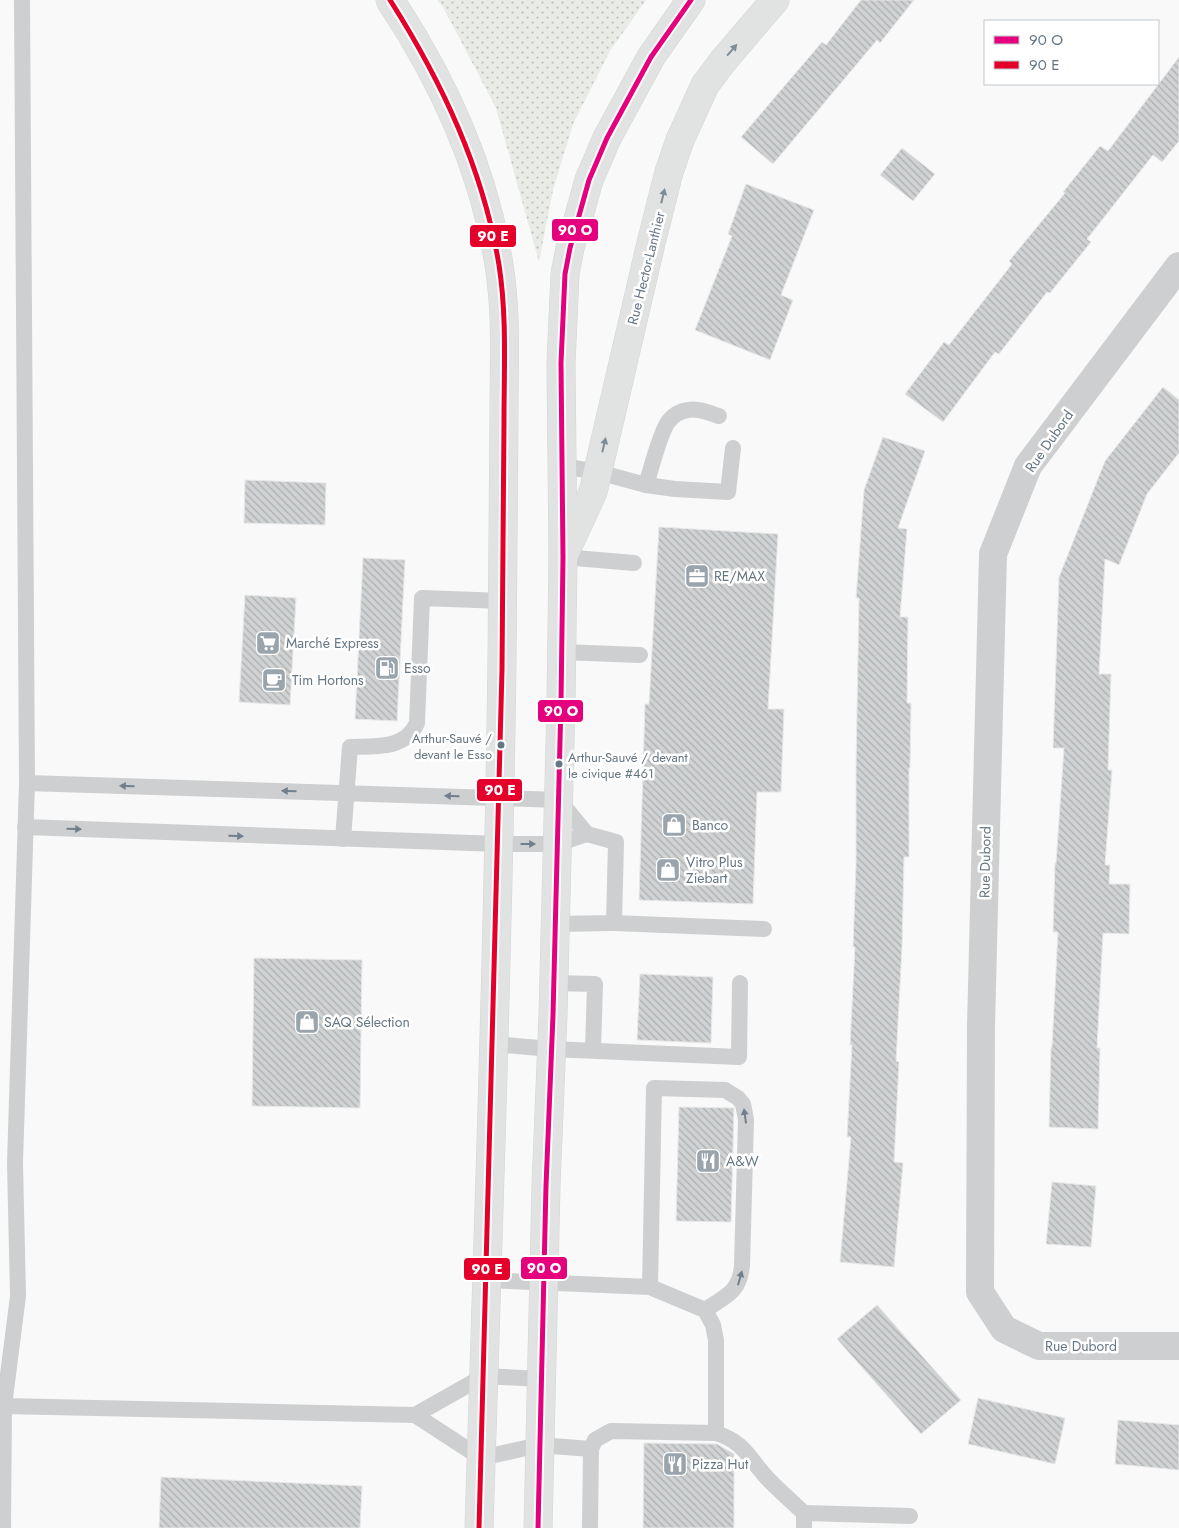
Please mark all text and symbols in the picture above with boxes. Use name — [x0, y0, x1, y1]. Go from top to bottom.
legend — [984, 20, 1159, 85]
text: 90 O — [1029, 29, 1063, 51]
one-way arrow — [726, 45, 738, 57]
text: 90 E — [1029, 54, 1059, 76]
one-way arrow — [660, 188, 668, 203]
street label: Rue Hector-Lanthier — [622, 209, 670, 327]
line badge: 90 O — [551, 218, 599, 242]
text: 90 O — [558, 220, 593, 240]
line badge: 90 E — [469, 224, 517, 248]
text: 90 E — [477, 226, 509, 246]
street label: Rue Dubord — [1020, 406, 1078, 476]
one-way arrow — [600, 437, 608, 453]
office icon: RE/MAX — [684, 563, 710, 589]
place label: RE/MAX — [714, 566, 765, 586]
supermarket icon: Marché Express — [255, 630, 281, 656]
place label: Marché Express — [286, 633, 379, 653]
fuel station icon: Esso — [374, 655, 400, 681]
place label: Esso — [404, 658, 431, 678]
cafe icon: Tim Hortons — [261, 667, 287, 693]
place label: Tim Hortons — [292, 670, 364, 690]
line badge: 90 O — [537, 699, 584, 723]
text: 90 O — [544, 701, 579, 721]
place label: Arthur-Sauvé / devant le Esso — [412, 729, 492, 764]
marker: Arthur-Sauvé / devant le Esso — [496, 740, 506, 750]
place label: Arthur-Sauvé / devant le civique #461 — [568, 748, 689, 783]
marker: Arthur-Sauvé / devant le civique #461 — [554, 759, 564, 769]
line badge: 90 E — [476, 778, 523, 802]
text: 90 E — [484, 780, 516, 800]
one-way arrow — [118, 782, 134, 790]
one-way arrow — [281, 787, 297, 795]
one-way arrow — [443, 791, 459, 799]
shop icon: Banco — [661, 812, 687, 838]
place label: Banco — [692, 815, 729, 835]
one-way arrow — [66, 826, 82, 834]
street label: Rue Dubord — [974, 826, 996, 898]
one-way arrow — [228, 832, 244, 840]
one-way arrow — [520, 840, 536, 848]
place label: Vitro Plus Ziebart — [686, 852, 743, 888]
shop icon: Vitro Plus Ziebart — [655, 857, 681, 883]
shop icon: SAQ Sélection — [294, 1009, 320, 1035]
place label: SAQ Sélection — [324, 1012, 410, 1032]
one-way arrow — [741, 1107, 749, 1123]
restaurant icon: A&W — [695, 1148, 721, 1174]
place label: A&W — [726, 1151, 759, 1171]
line badge: 90 O — [520, 1256, 568, 1280]
line badge: 90 E — [463, 1257, 511, 1281]
text: 90 O — [527, 1258, 562, 1278]
text: 90 E — [471, 1259, 503, 1279]
one-way arrow — [736, 1270, 744, 1285]
street label: Rue Dubord — [1045, 1336, 1117, 1356]
restaurant icon: Pizza Hut — [662, 1451, 688, 1477]
place label: Pizza Hut — [692, 1454, 749, 1474]

